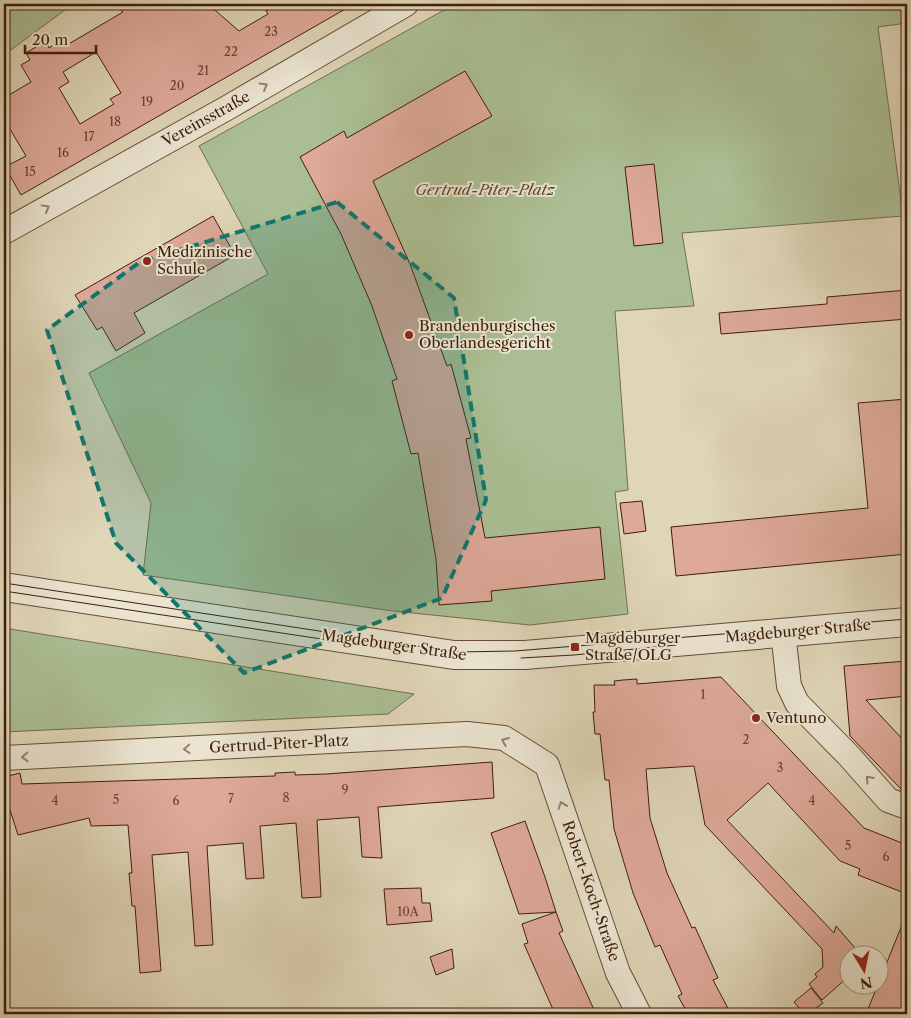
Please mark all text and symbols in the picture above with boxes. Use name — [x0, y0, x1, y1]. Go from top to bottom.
scale bar — [25, 22, 96, 54]
house number: 23 — [264, 24, 278, 39]
text: 20 m — [32, 30, 68, 49]
house number: 22 — [224, 44, 238, 59]
house number: 21 — [197, 63, 209, 78]
house number: 20 — [170, 78, 184, 93]
one-way arrow — [259, 82, 268, 92]
street label: Vereinsstraße — [158, 87, 253, 151]
house number: 19 — [141, 94, 153, 109]
house number: 18 — [109, 114, 121, 129]
house number: 17 — [84, 129, 95, 144]
house number: 16 — [57, 145, 69, 160]
house number: 15 — [24, 164, 36, 179]
park label: Gertrud-Piter-Platz — [415, 180, 556, 199]
one-way arrow — [41, 205, 50, 215]
place label: Medizinische Schule — [157, 242, 252, 278]
marker: Medizinische Schule — [141, 255, 153, 267]
place label: Brandenburgisches Oberlandesgericht — [419, 316, 556, 352]
marker: Brandenburgisches Oberlandesgericht — [403, 329, 415, 341]
street label: Magdeburger Straße — [724, 615, 872, 646]
street label: Magdeburger Straße — [320, 625, 468, 664]
place label: Magdeburger Straße/OLG — [585, 628, 681, 664]
marker: Magdeburger Straße/OLG — [569, 641, 581, 653]
house number: 1 — [700, 687, 706, 702]
place label: Ventuno — [765, 708, 826, 727]
marker: Ventuno — [750, 712, 762, 724]
street label: Gertrud-Piter-Platz — [209, 730, 349, 757]
house number: 2 — [743, 732, 750, 747]
one-way arrow — [502, 737, 510, 747]
one-way arrow — [183, 744, 191, 755]
one-way arrow — [20, 752, 28, 762]
house number: 3 — [777, 760, 783, 775]
one-way arrow — [866, 775, 875, 784]
house number: 9 — [341, 782, 349, 797]
house number: 8 — [282, 790, 290, 805]
house number: 7 — [228, 791, 234, 806]
house number: 5 — [113, 792, 119, 807]
house number: 4 — [52, 793, 59, 808]
house number: 6 — [172, 793, 180, 808]
house number: 4 — [809, 793, 816, 808]
one-way arrow — [558, 801, 568, 809]
street label: Robert-Koch-Straße — [558, 818, 624, 964]
house number: 5 — [845, 838, 851, 853]
house number: 6 — [882, 849, 890, 864]
house number: 10A — [397, 904, 420, 919]
north arrow — [838, 946, 888, 996]
text: N — [859, 973, 874, 993]

